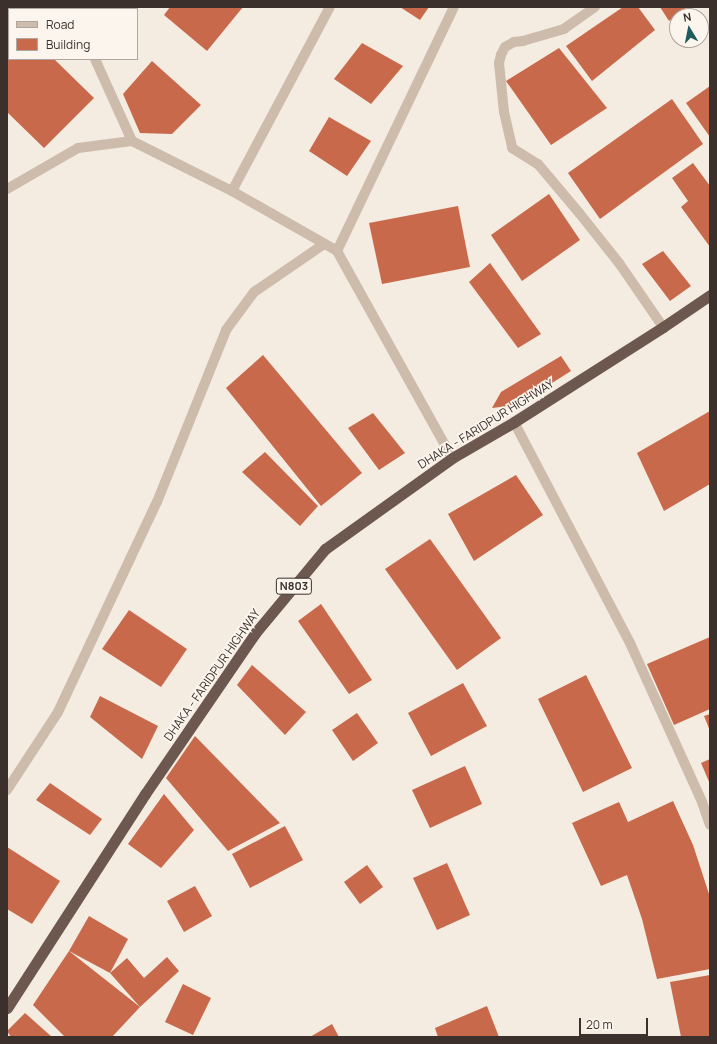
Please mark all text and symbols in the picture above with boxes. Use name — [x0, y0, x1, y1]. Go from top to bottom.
legend — [8, 8, 138, 60]
north arrow — [669, 8, 709, 48]
text: N — [682, 9, 692, 25]
text: Road — [46, 16, 74, 33]
text: Building — [46, 36, 90, 53]
street label: DHAKA - FARIDPUR HIGHWAY — [415, 376, 557, 472]
road number: N803 — [275, 577, 313, 595]
street label: DHAKA - FARIDPUR HIGHWAY — [161, 606, 263, 744]
scale bar — [581, 1010, 650, 1036]
text: 20 m — [586, 1016, 613, 1033]

